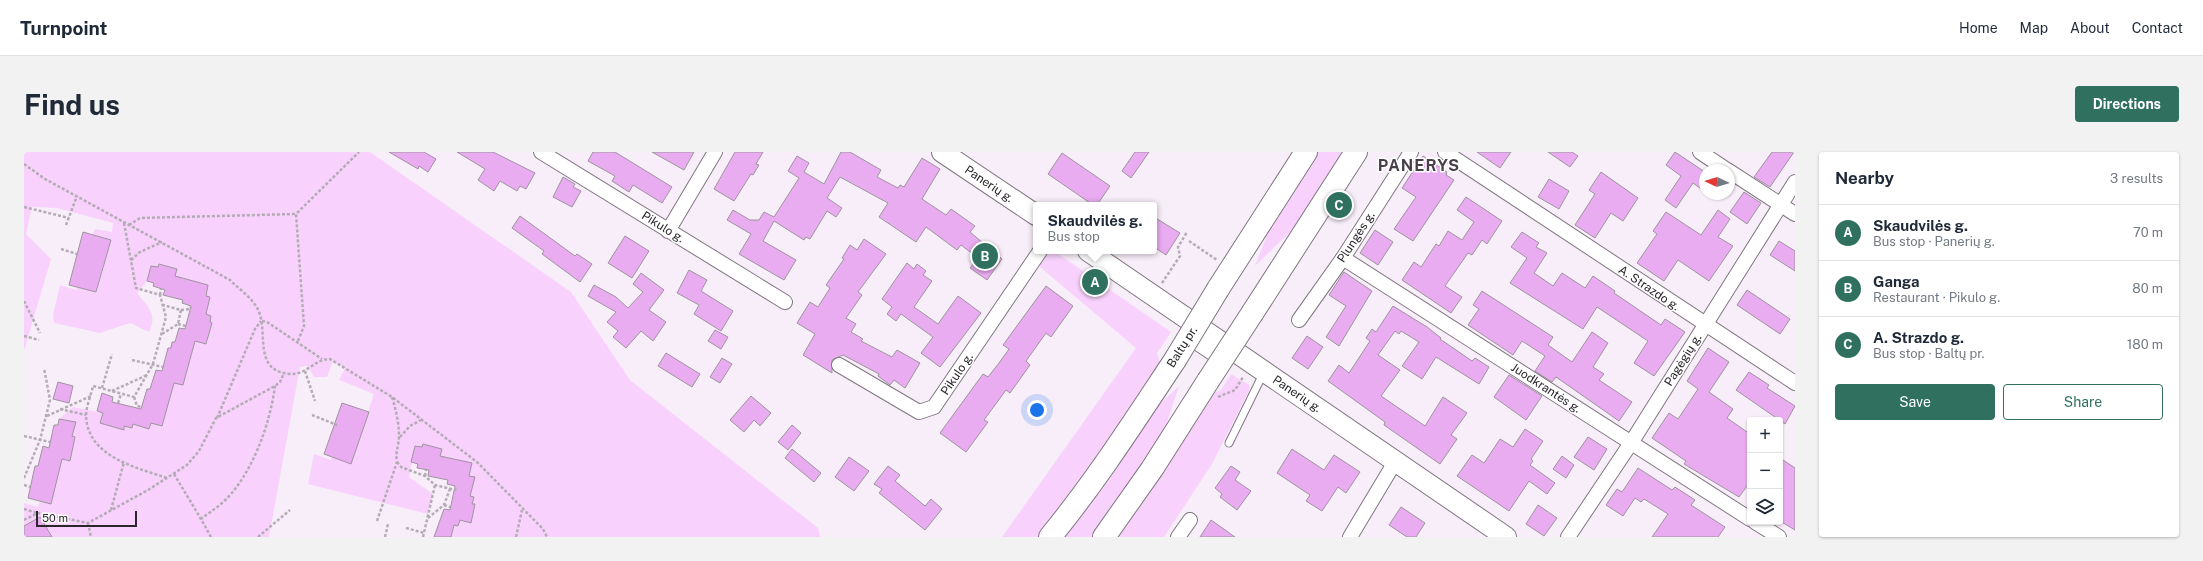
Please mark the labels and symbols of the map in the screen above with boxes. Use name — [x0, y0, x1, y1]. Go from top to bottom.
district label: PANERYS — [1378, 156, 1460, 175]
street label: Panerių g. — [962, 163, 1016, 205]
north arrow — [1699, 164, 1735, 200]
pin: C — [1326, 190, 1352, 220]
street label: Pikulo g. — [639, 208, 687, 246]
street label: Plungės g. — [1334, 209, 1378, 265]
pin: B — [972, 241, 998, 271]
street label: A. Strazdo g. — [1616, 263, 1682, 313]
pin: A — [1082, 267, 1108, 297]
street label: Baltų pr. — [1164, 324, 1200, 370]
street label: Pagėgių g. — [1662, 331, 1704, 389]
street label: Pikulo g. — [938, 350, 976, 398]
street label: Juodkrantės g. — [1508, 360, 1584, 416]
street label: Panerių g. — [1270, 373, 1324, 415]
your location — [1027, 400, 1047, 420]
scale bar — [36, 509, 137, 528]

